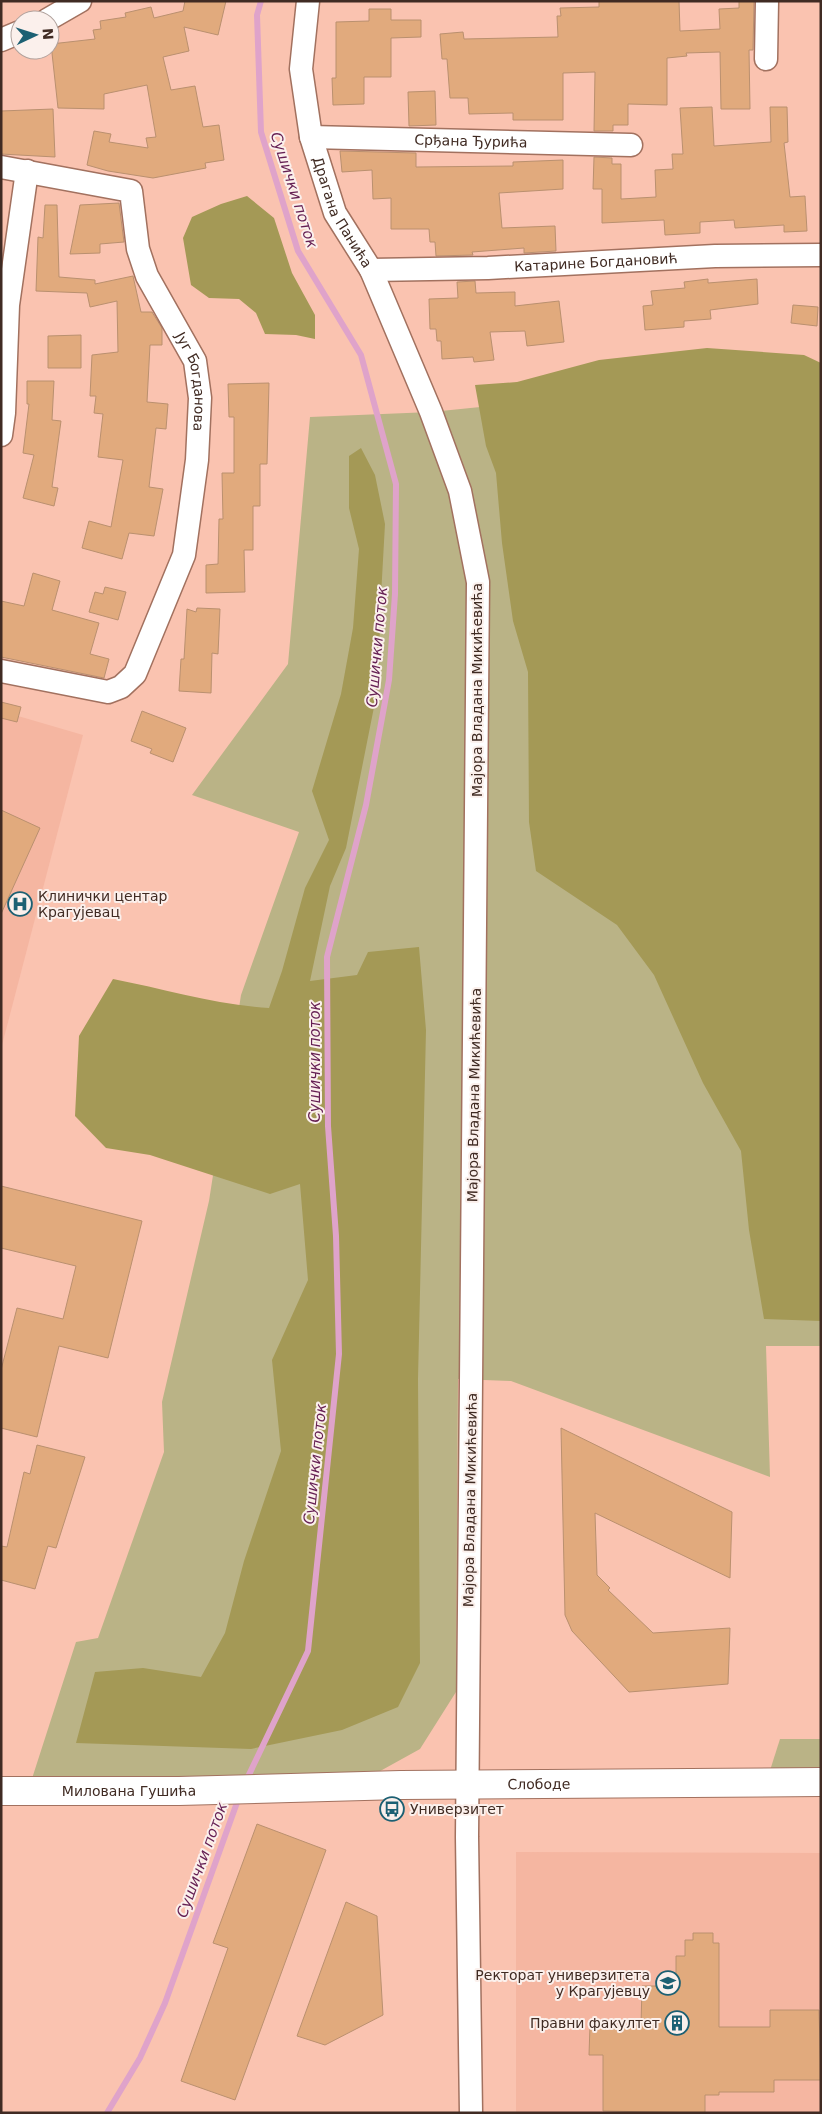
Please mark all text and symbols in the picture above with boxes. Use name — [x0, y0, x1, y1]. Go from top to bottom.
north arrow — [10, 10, 60, 60]
text: N — [40, 28, 56, 40]
water label: Сушички поток — [267, 130, 321, 250]
street label: Срђана Ђурића — [414, 132, 528, 150]
street label: Драгана Панића — [310, 155, 375, 271]
street label: Катарине Богдановић — [514, 250, 678, 275]
street label: Југ Богданова — [172, 328, 208, 432]
street label: Мајора Владана Микићевића — [469, 583, 485, 797]
water label: Сушички поток — [363, 586, 391, 708]
place label: Клинички центар Крагујевац — [38, 888, 168, 920]
hospital icon: Клинички центар Крагујевац — [7, 891, 33, 917]
street label: Мајора Владана Микићевића — [464, 988, 484, 1202]
water label: Сушички поток — [306, 1001, 324, 1123]
street label: Мајора Владана Микићевића — [460, 1393, 480, 1607]
water label: Сушички поток — [300, 1403, 330, 1525]
street label: Слободе — [507, 1776, 570, 1792]
street label: Милована Гушића — [62, 1783, 196, 1799]
bus stop icon: Универзитет — [379, 1796, 405, 1822]
water label: Сушички поток — [173, 1800, 231, 1920]
place label: Универзитет — [410, 1801, 504, 1817]
place label: Ректорат универзитета у Крагујевцу — [475, 1967, 650, 1999]
school or university icon: Ректорат универзитета у Крагујевцу — [655, 1970, 681, 1996]
building icon: Правни факултет — [664, 2010, 690, 2036]
place label: Правни факултет — [530, 2015, 660, 2031]

